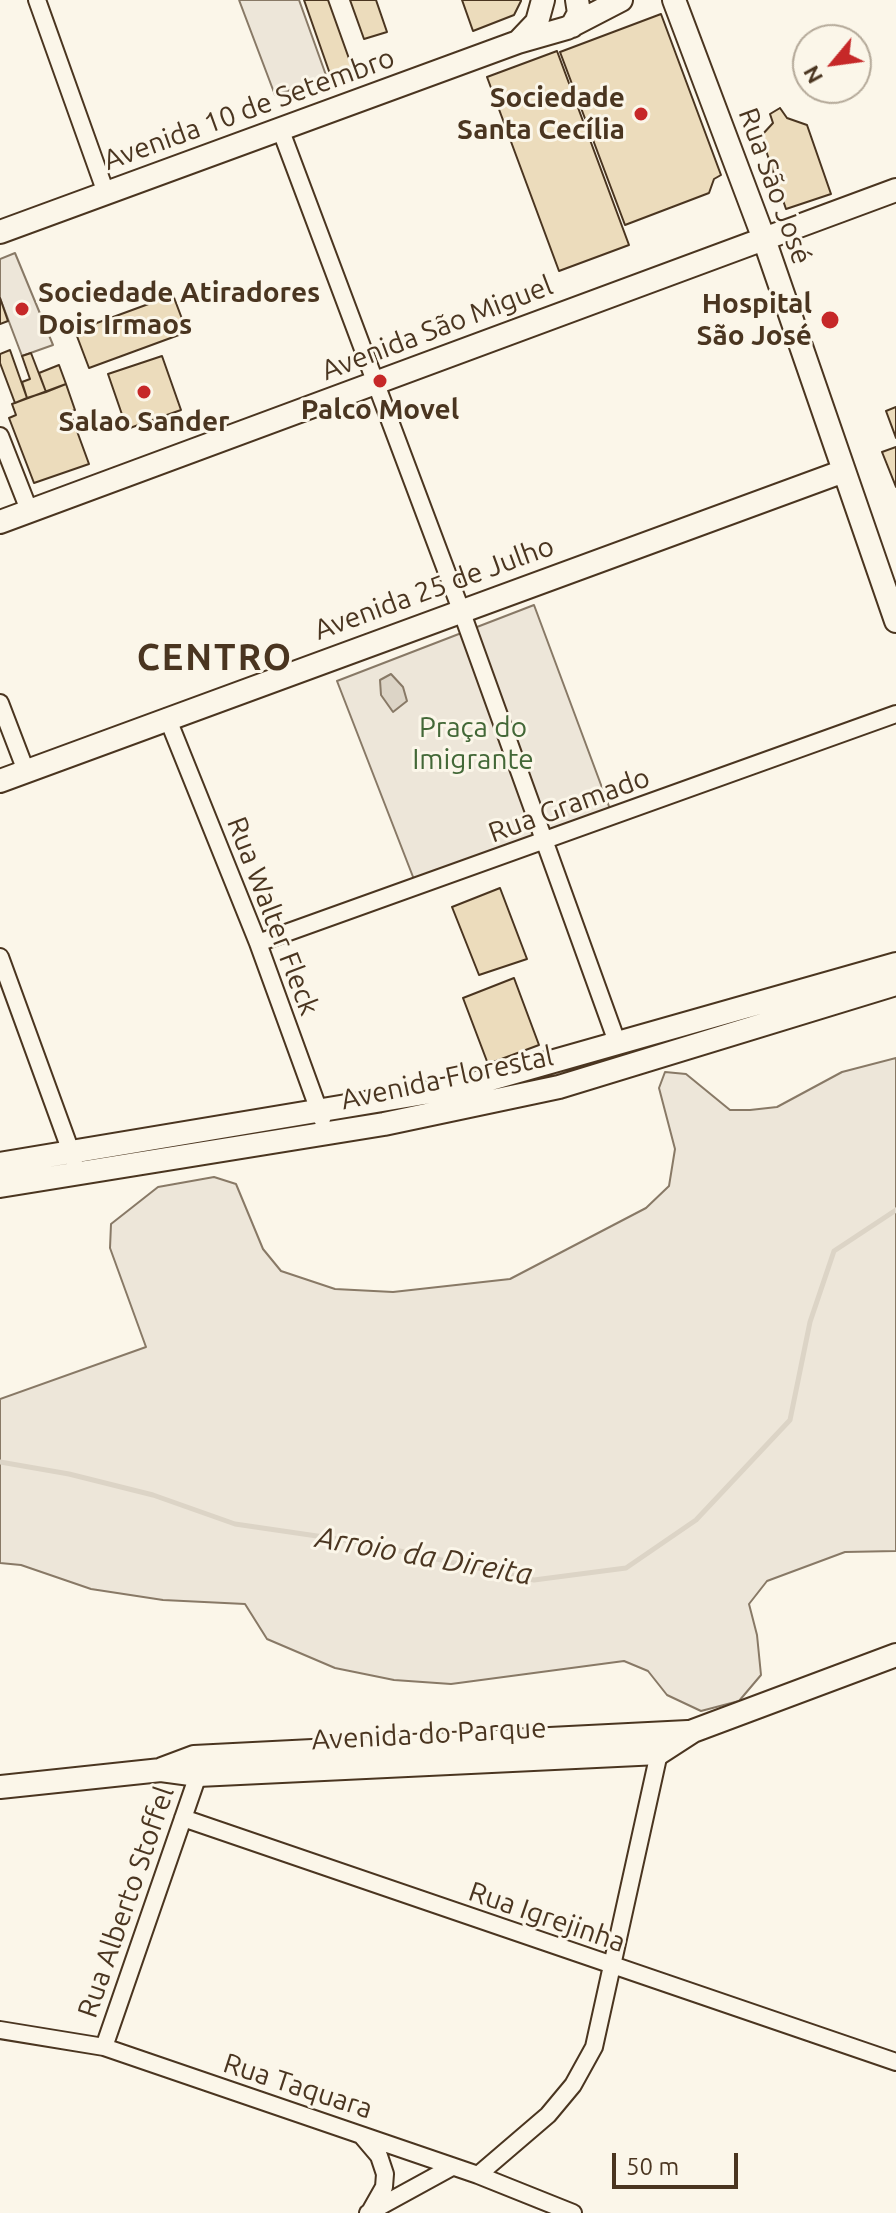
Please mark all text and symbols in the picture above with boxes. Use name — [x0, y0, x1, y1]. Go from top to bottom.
north arrow — [792, 24, 872, 104]
street label: Avenida 10 de Setembro — [99, 41, 399, 177]
text: N — [797, 62, 827, 88]
place label: Sociedade Santa Cecília — [457, 81, 625, 147]
street label: Rua São José — [731, 103, 819, 269]
marker: Sociedade Santa Cecília — [632, 105, 650, 123]
street label: Avenida São Miguel — [317, 268, 557, 388]
place label: Sociedade Atiradores Dois Irmaos — [38, 276, 320, 342]
place label: Hospital São José — [696, 287, 812, 353]
marker: Sociedade Atiradores Dois Irmaos — [13, 300, 31, 318]
marker: Hospital São José — [819, 309, 841, 331]
marker: Palco Movel — [371, 372, 389, 390]
marker: Salao Sander — [135, 383, 153, 401]
place label: Palco Movel — [301, 393, 459, 427]
place label: Salao Sander — [58, 405, 230, 439]
street label: Avenida 25 de Julho — [310, 529, 558, 647]
district label: CENTRO — [137, 636, 293, 680]
park label: Praça do Imigrante — [412, 711, 534, 777]
street label: Rua Gramado — [484, 760, 654, 850]
street label: Rua Walter Fleck — [220, 812, 326, 1020]
street label: Avenida Florestal — [338, 1039, 556, 1117]
water label: Arroio da Direita — [313, 1519, 535, 1593]
street label: Avenida do Parque — [311, 1711, 547, 1757]
street label: Rua Alberto Stoffel — [71, 1782, 181, 2022]
street label: Rua Igrejinha — [464, 1874, 630, 1960]
street label: Rua Taquara — [219, 2046, 377, 2126]
scale bar — [616, 2137, 742, 2187]
text: 50 m — [626, 2153, 679, 2180]

